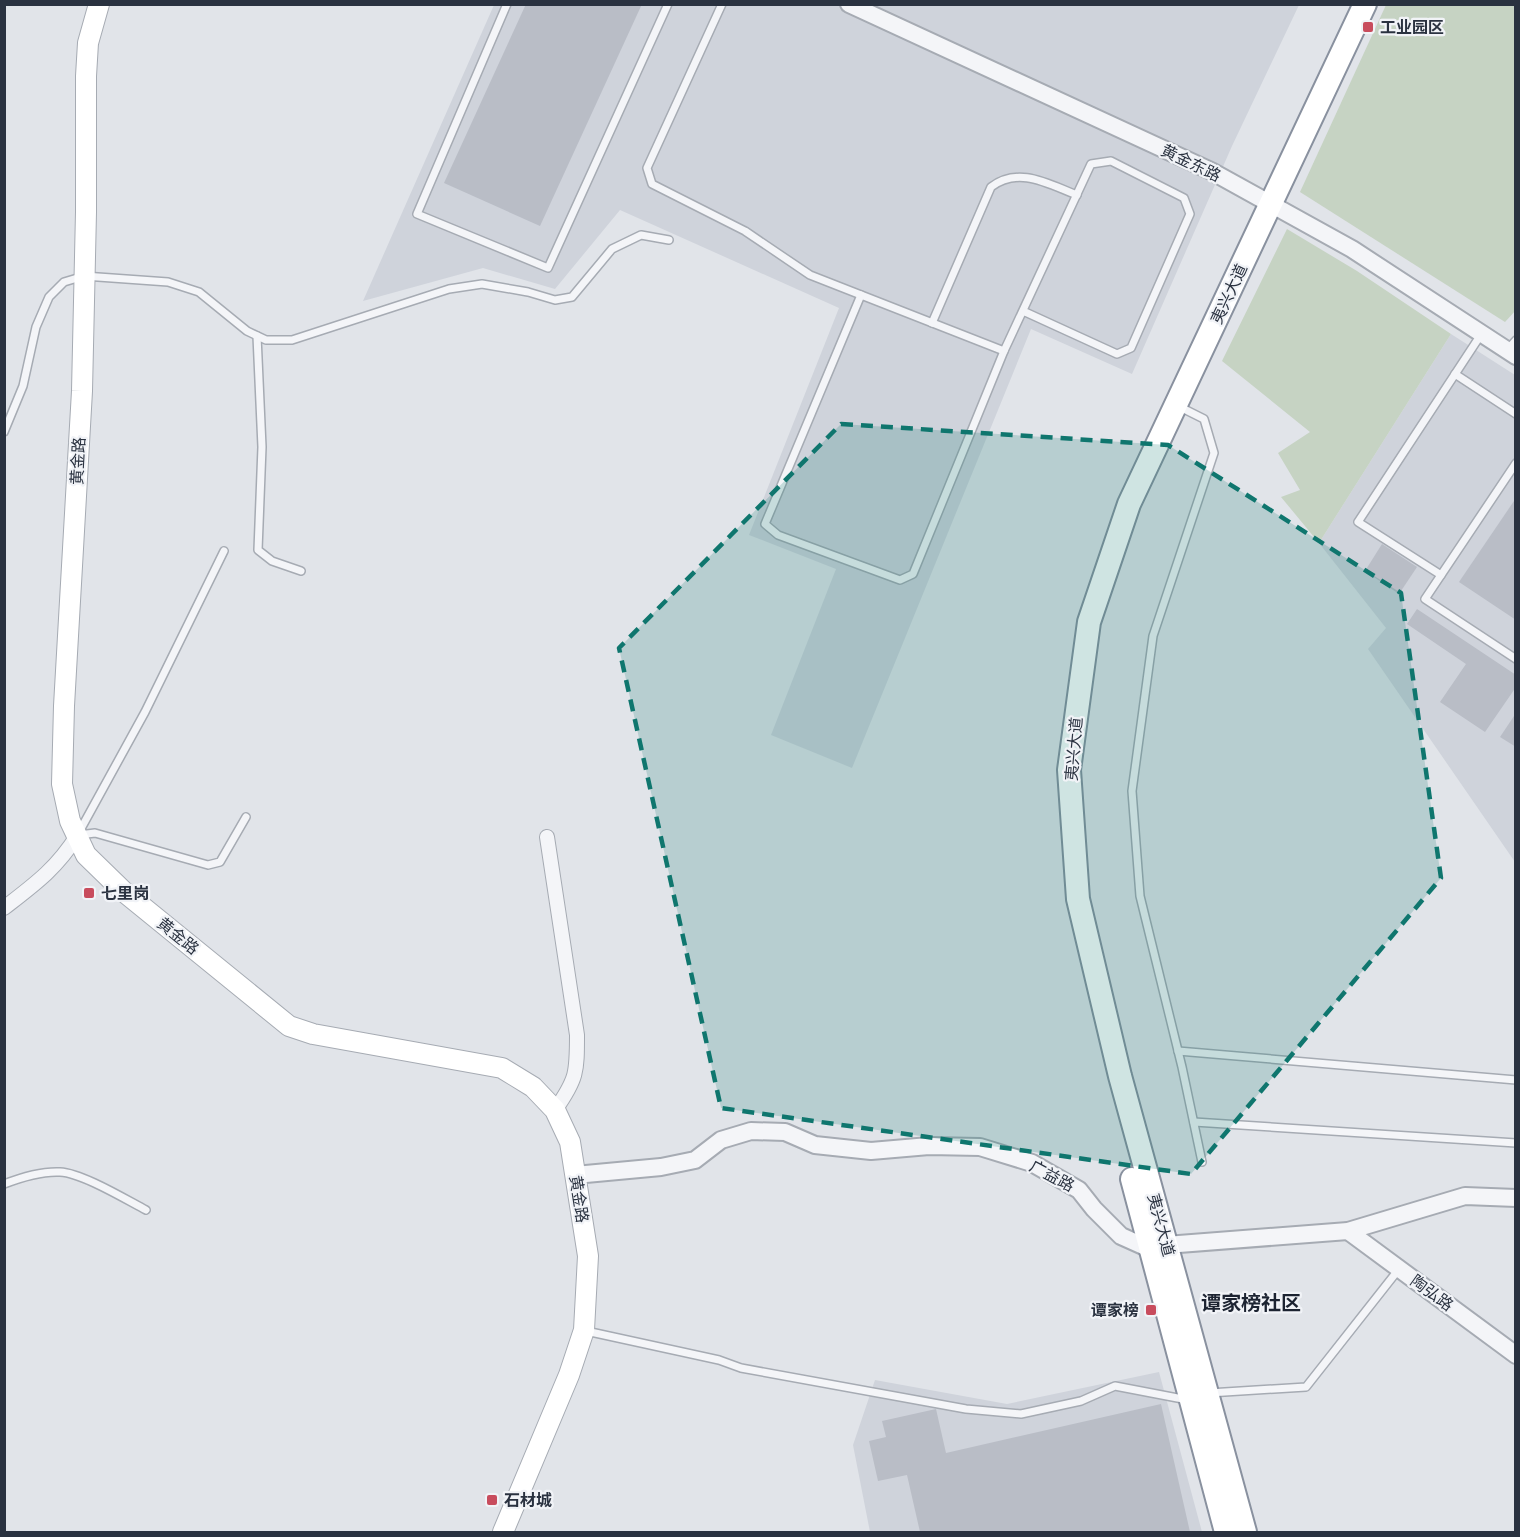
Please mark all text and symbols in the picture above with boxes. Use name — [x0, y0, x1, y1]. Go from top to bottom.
place label: 工业园区 — [1380, 19, 1444, 36]
marker: 工业园区 — [1361, 20, 1375, 34]
street label: 黄金东路 — [1159, 141, 1223, 185]
street label: 夷兴大道 — [1208, 261, 1250, 327]
street label: 黄金路 — [68, 437, 88, 485]
street label: 夷兴大道 — [1063, 716, 1085, 782]
place label: 七里岗 — [101, 885, 149, 902]
marker: 七里岗 — [82, 886, 96, 900]
street label: 黄金路 — [154, 914, 202, 958]
street label: 广益路 — [1027, 1157, 1077, 1195]
street label: 黄金路 — [567, 1174, 591, 1224]
street label: 夷兴大道 — [1145, 1192, 1177, 1258]
street label: 陶弘路 — [1408, 1272, 1456, 1314]
district label: 谭家榜社区 — [1201, 1292, 1301, 1314]
place label: 谭家榜 — [1091, 1301, 1139, 1319]
marker: 谭家榜 — [1144, 1303, 1158, 1317]
place label: 石材城 — [504, 1491, 552, 1509]
marker: 石材城 — [485, 1493, 499, 1507]

